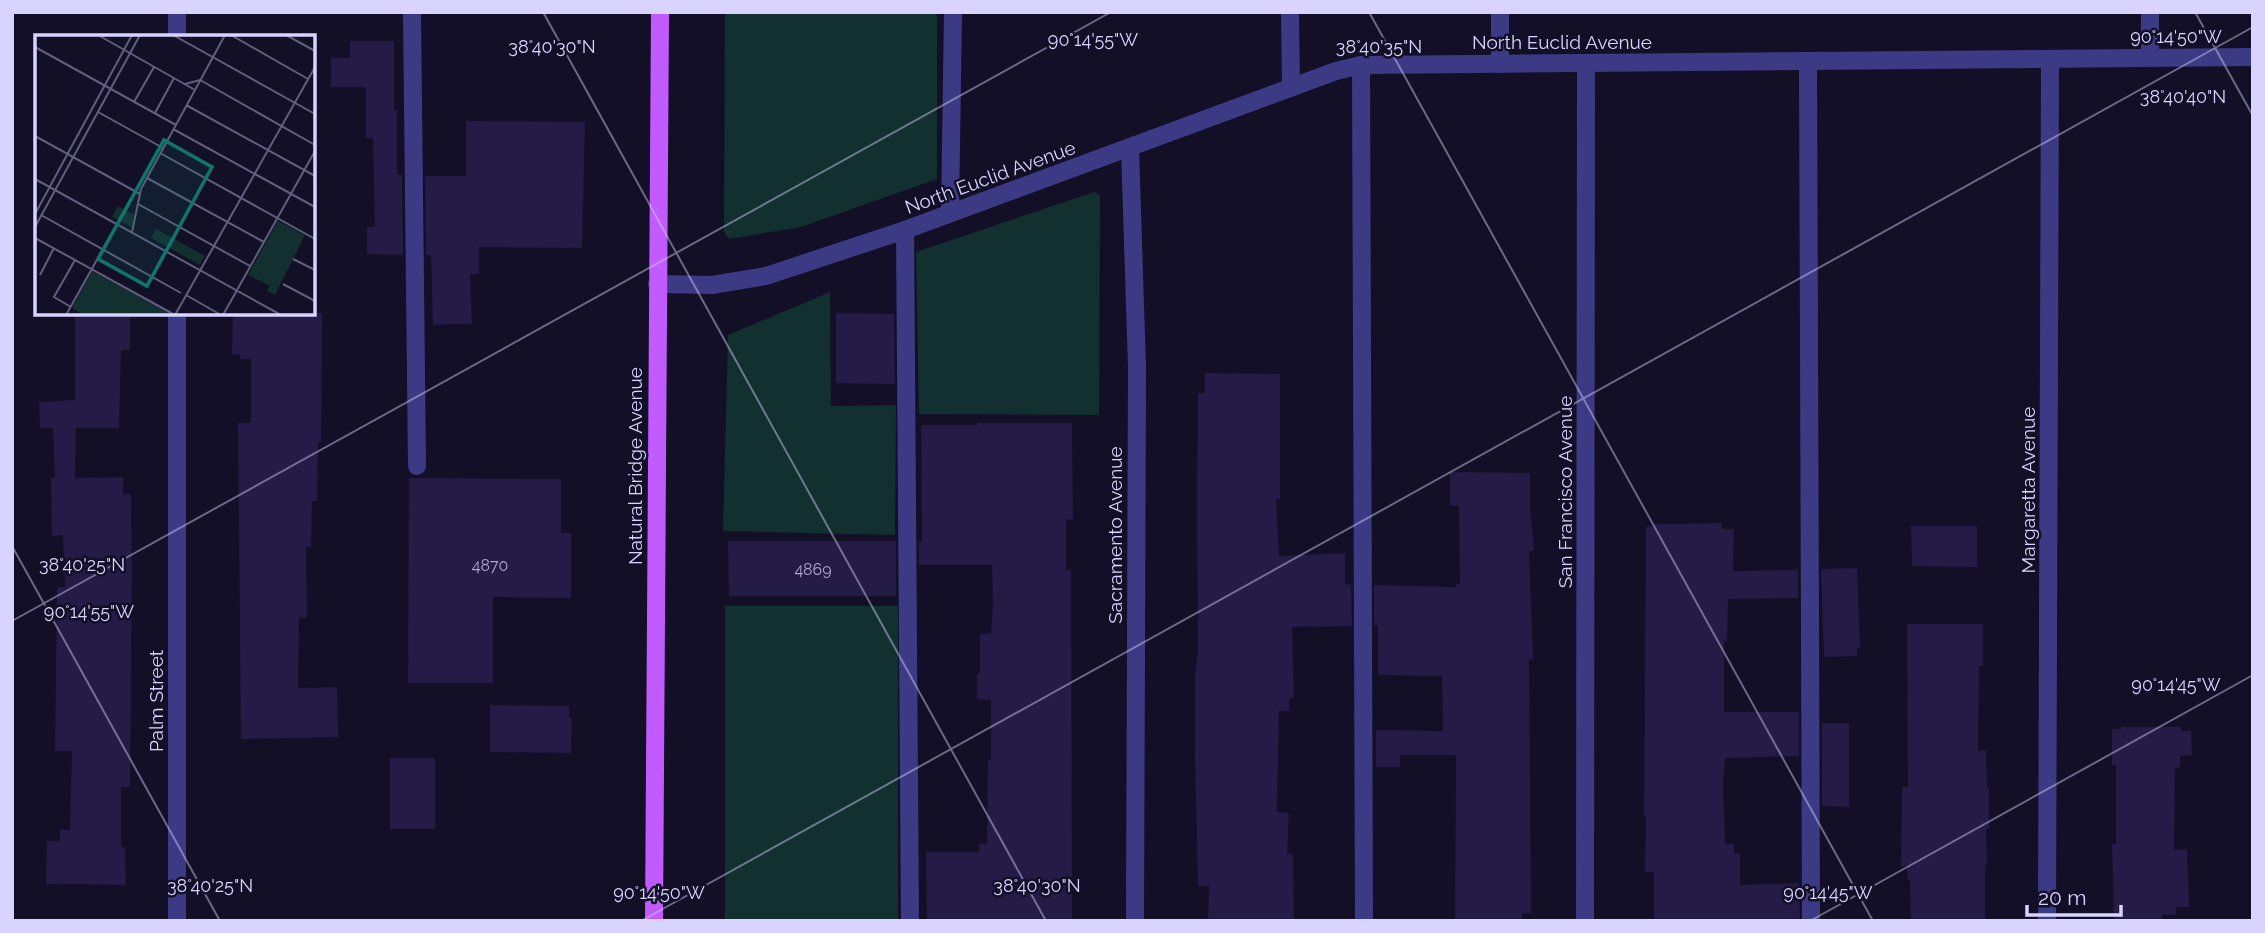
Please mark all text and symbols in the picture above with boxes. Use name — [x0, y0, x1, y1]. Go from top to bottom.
text: 90°14'50"W — [2130, 26, 2222, 47]
text: 90°14'55"W — [1048, 29, 1138, 50]
street label: North Euclid Avenue — [1472, 31, 1652, 53]
inset map — [35, 35, 315, 315]
text: 38°40'30"N — [508, 36, 596, 57]
text: 38°40'35"N — [1336, 36, 1422, 57]
text: 38°40'40"N — [2140, 86, 2226, 107]
street label: North Euclid Avenue — [902, 136, 1078, 218]
street label: Natural Bridge Avenue — [624, 367, 646, 565]
street label: San Francisco Avenue — [1554, 396, 1576, 588]
street label: Margaretta Avenue — [2017, 407, 2039, 573]
street label: Sacramento Avenue — [1104, 446, 1126, 624]
text: 38°40'25"N — [39, 554, 125, 575]
house number: 4870 — [472, 556, 508, 575]
house number: 4869 — [794, 560, 832, 579]
text: 90°14'55"W — [44, 601, 134, 622]
street label: Palm Street — [145, 649, 167, 752]
text: 90°14'45"W — [2131, 674, 2221, 695]
scale bar — [2027, 874, 2122, 918]
text: 38°40'25"N — [167, 875, 253, 896]
text: 38°40'30"N — [993, 875, 1081, 896]
text: 90°14'50"W — [613, 882, 705, 903]
text: 90°14'45"W — [1783, 882, 1873, 903]
text: 20 m — [2038, 885, 2086, 910]

